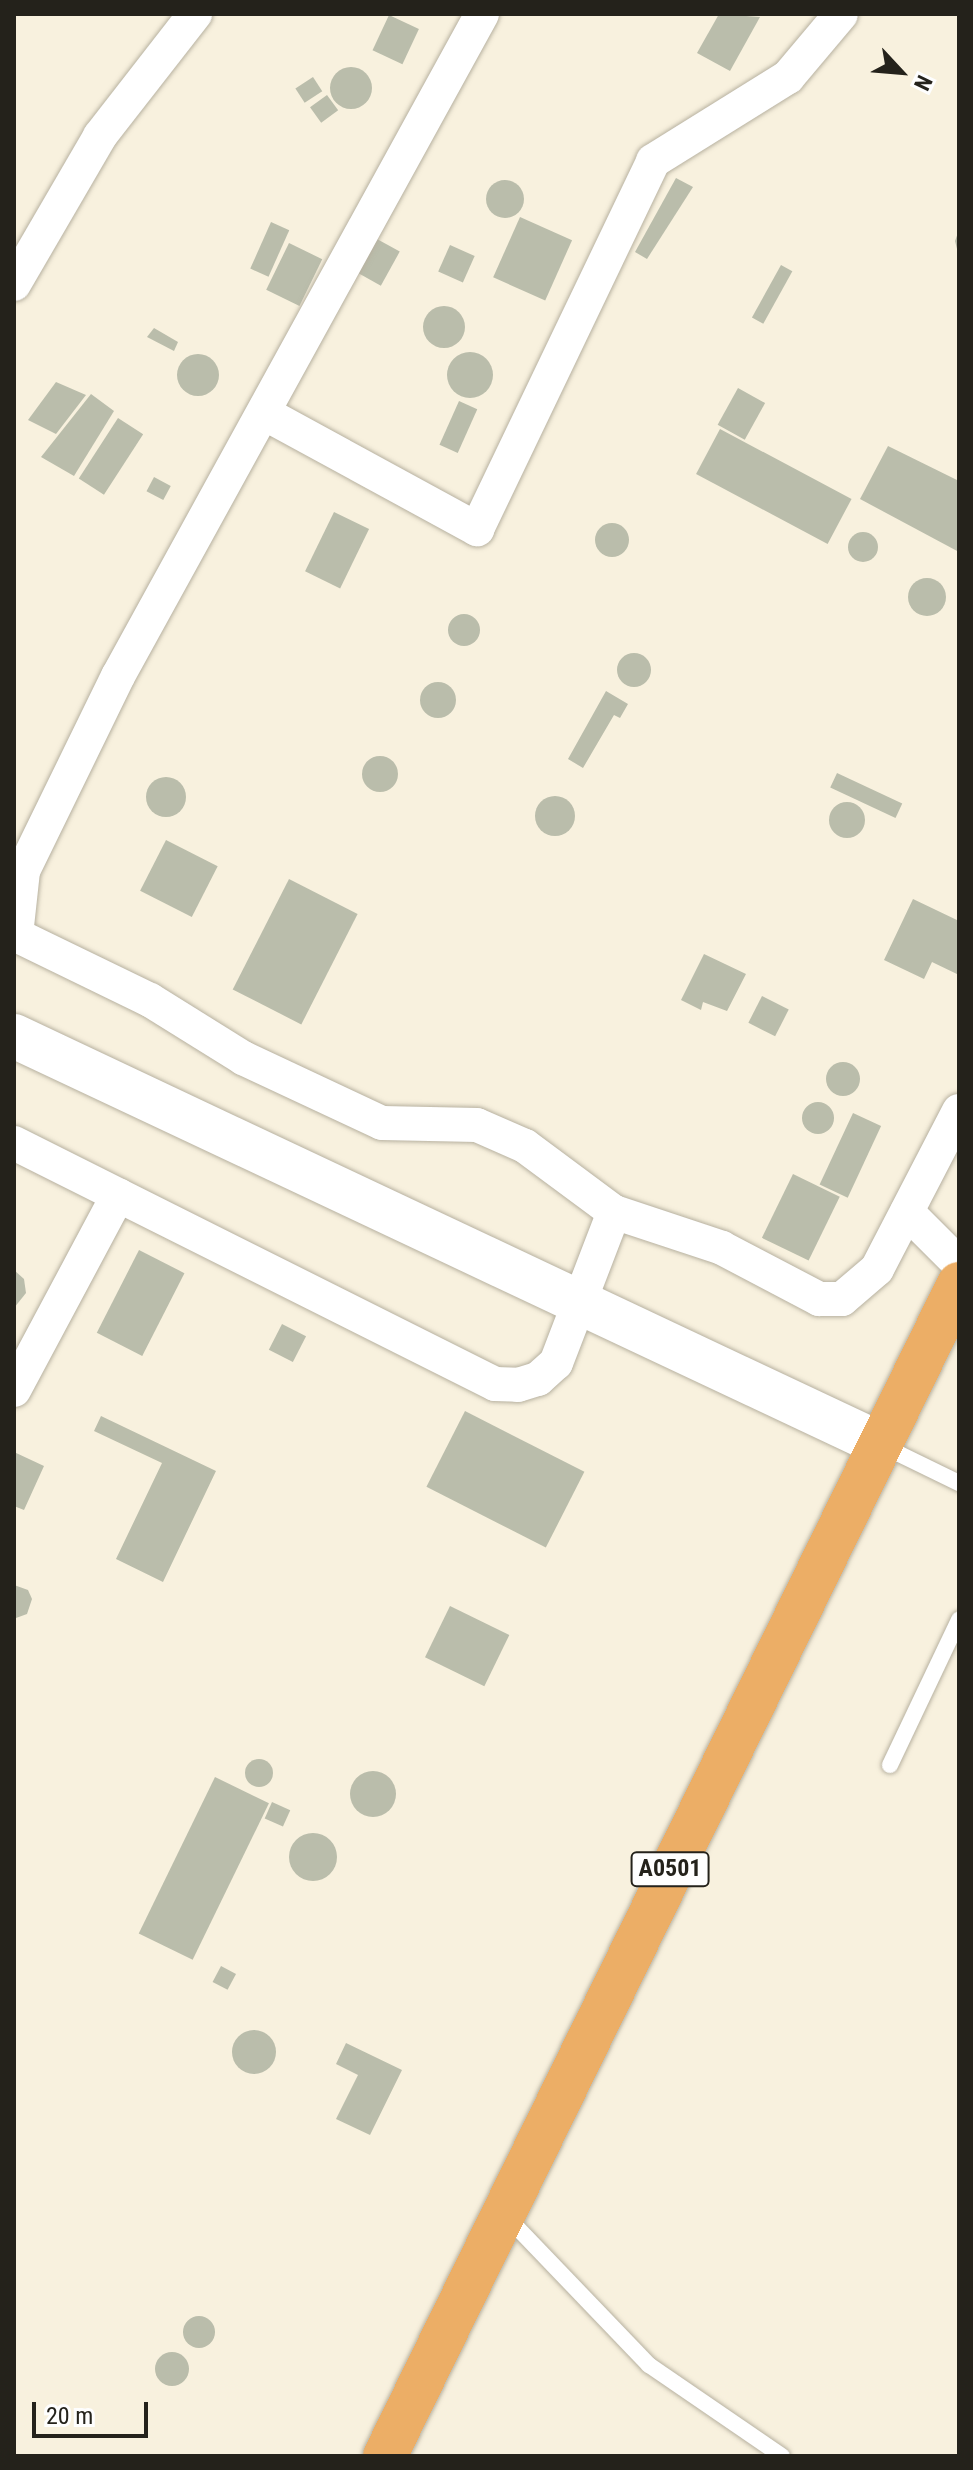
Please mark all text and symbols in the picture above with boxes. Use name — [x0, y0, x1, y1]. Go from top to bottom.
north arrow — [861, 32, 941, 112]
text: N — [909, 71, 937, 94]
road number: A0501 — [630, 1849, 710, 1889]
scale bar — [36, 2386, 152, 2436]
text: 20 m — [46, 2402, 93, 2430]

